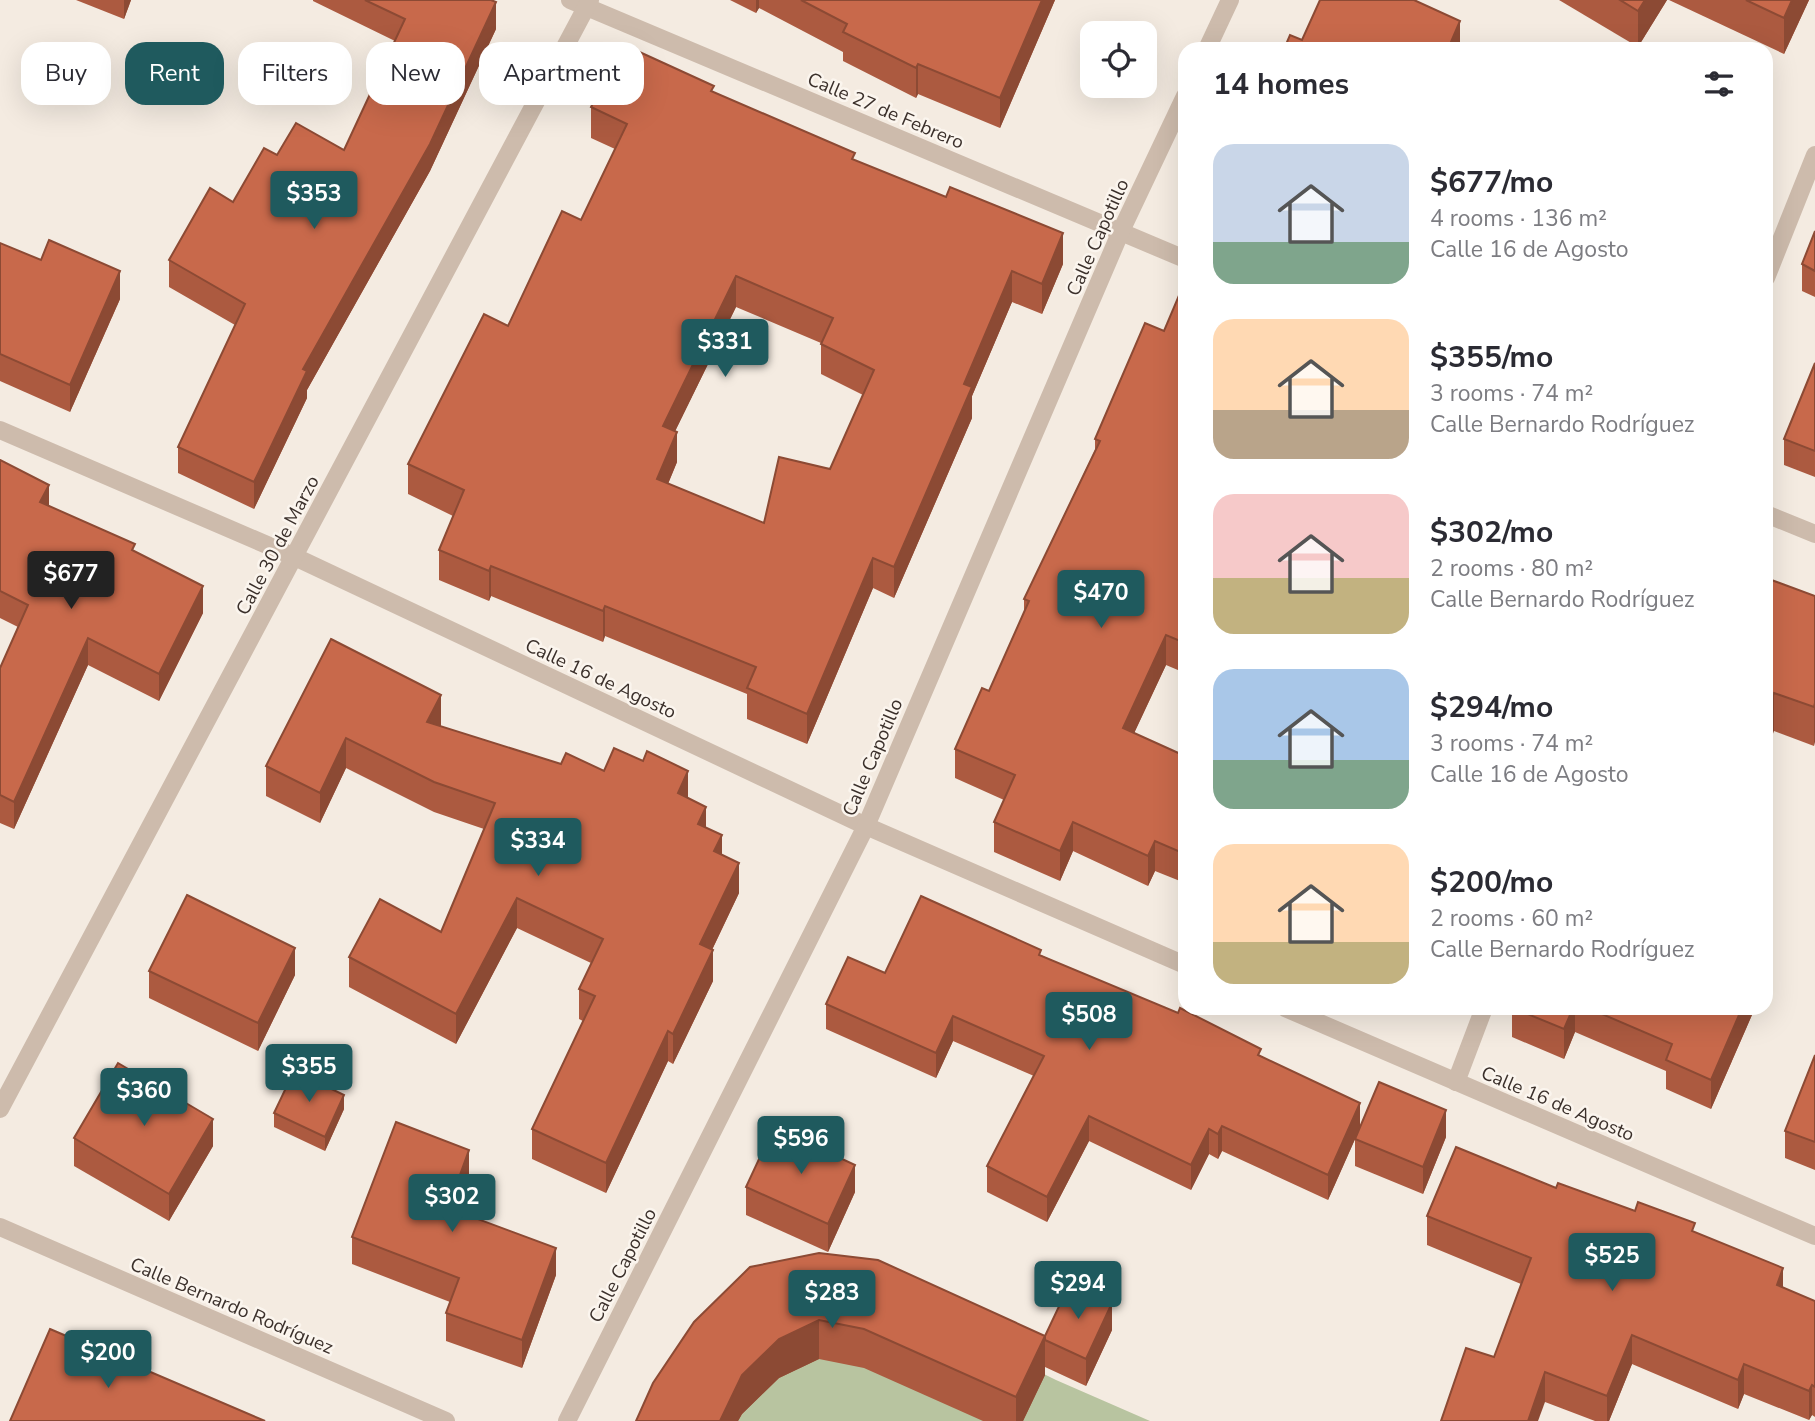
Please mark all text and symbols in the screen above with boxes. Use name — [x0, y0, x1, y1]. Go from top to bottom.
map controls — [1080, 21, 1157, 98]
button: locate — [1080, 21, 1157, 98]
chip: Buy — [21, 42, 111, 105]
chip: Rent — [125, 42, 224, 105]
chip: Filters — [238, 42, 352, 105]
chip: New — [366, 42, 465, 105]
chip: Apartment — [479, 42, 644, 105]
text: 14 homes — [1213, 64, 1349, 105]
icon: filters — [1700, 65, 1738, 103]
street label: Calle 27 de Febrero — [803, 66, 968, 156]
text: $677/mo — [1430, 162, 1553, 203]
pin: $353 — [273, 172, 355, 231]
icon: home — [1269, 172, 1353, 256]
street label: Calle Capotillo — [1061, 175, 1135, 300]
text: $353 — [286, 178, 342, 209]
text: 4 rooms · 136 m² — [1430, 203, 1607, 234]
text: Calle 16 de Agosto — [1430, 234, 1629, 265]
pin: $331 — [684, 320, 766, 379]
text: $331 — [697, 326, 753, 357]
text: $355/mo — [1430, 337, 1553, 378]
icon: home — [1269, 347, 1353, 431]
text: 3 rooms · 74 m² — [1430, 378, 1593, 409]
text: Calle Bernardo Rodríguez — [1430, 409, 1695, 440]
street label: Calle 30 de Marzo — [230, 471, 326, 620]
text: $302/mo — [1430, 512, 1553, 553]
icon: home — [1269, 522, 1353, 606]
pin: $677 — [30, 552, 112, 611]
text: 2 rooms · 80 m² — [1430, 553, 1593, 584]
text: $677 — [43, 558, 99, 589]
pin: $470 — [1060, 570, 1142, 630]
text: $470 — [1073, 577, 1129, 608]
text: Calle Bernardo Rodríguez — [1430, 584, 1695, 615]
street label: Calle 16 de Agosto — [521, 632, 680, 725]
text: $294/mo — [1430, 687, 1553, 728]
street label: Calle Capotillo — [836, 695, 909, 820]
icon: home — [1269, 697, 1353, 781]
text: 3 rooms · 74 m² — [1430, 728, 1593, 759]
text: Calle 16 de Agosto — [1430, 759, 1629, 790]
pin: $334 — [497, 818, 579, 878]
text: $334 — [510, 825, 566, 856]
text: $200/mo — [1430, 862, 1553, 903]
icon: home — [1269, 872, 1353, 956]
text: 2 rooms · 60 m² — [1430, 903, 1593, 934]
text: Calle Bernardo Rodríguez — [1430, 934, 1695, 965]
pin: $508 — [1048, 992, 1130, 1052]
text: $508 — [1061, 999, 1117, 1030]
pin: $355 — [268, 1044, 350, 1104]
text: $355 — [281, 1051, 337, 1082]
street label: Calle 16 de Agosto — [1477, 1060, 1638, 1148]
pin: $360 — [103, 1068, 185, 1128]
text: $360 — [116, 1075, 172, 1106]
pin: $596 — [760, 1116, 842, 1176]
text: $596 — [773, 1123, 829, 1154]
pin: $302 — [411, 1174, 493, 1234]
text: $302 — [424, 1181, 480, 1212]
street label: Calle Capotillo — [583, 1204, 663, 1327]
pin: $525 — [1571, 1234, 1653, 1293]
text: $525 — [1584, 1240, 1640, 1271]
street label: Calle Bernardo Rodríguez — [126, 1251, 337, 1361]
pin: $294 — [1037, 1262, 1119, 1321]
text: $294 — [1050, 1268, 1106, 1299]
pin: $283 — [791, 1270, 873, 1330]
text: $283 — [804, 1277, 860, 1308]
pin: $200 — [67, 1330, 149, 1390]
text: $200 — [80, 1337, 136, 1368]

